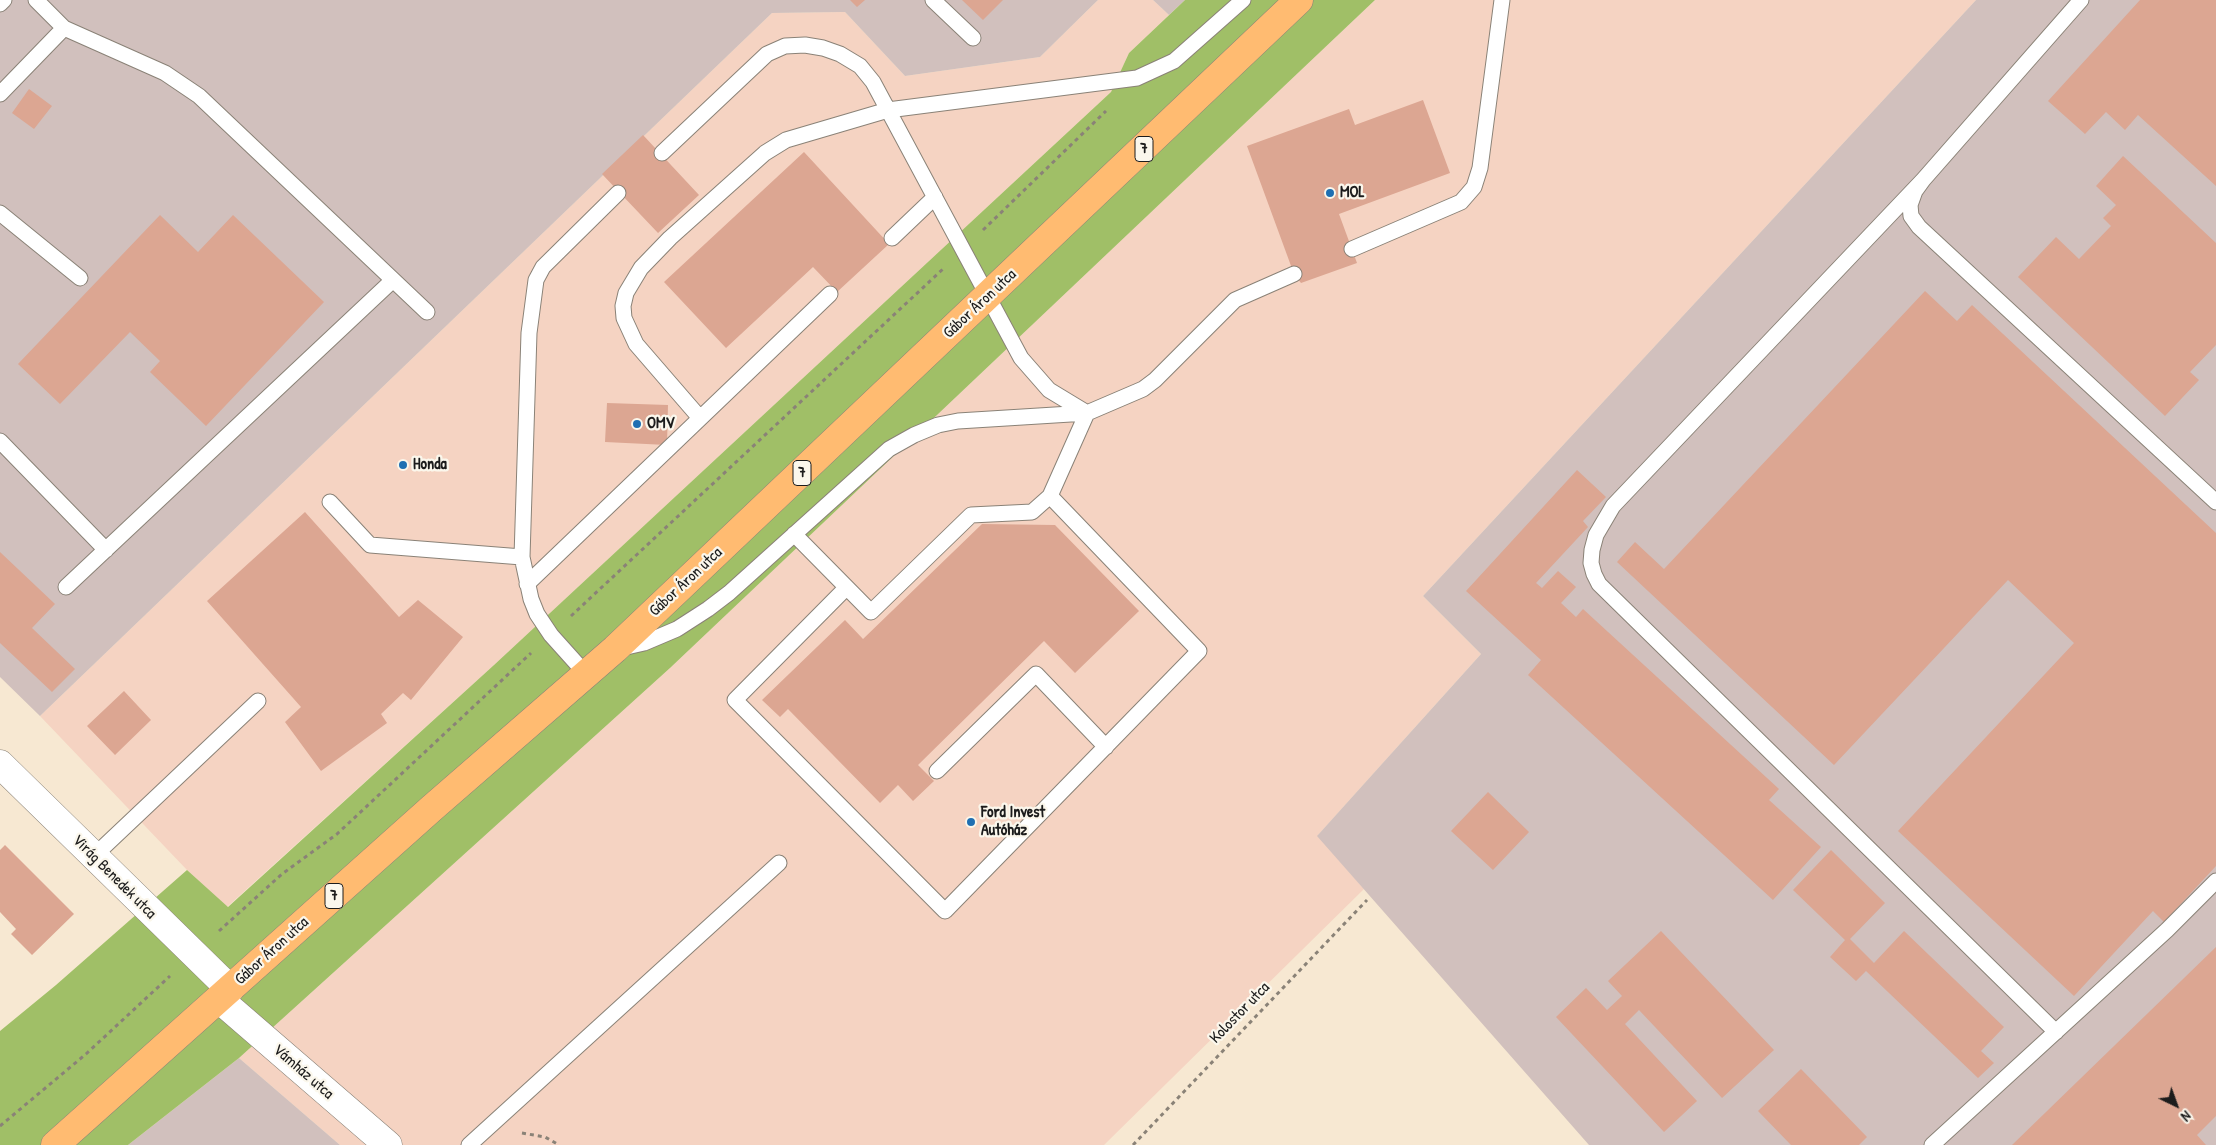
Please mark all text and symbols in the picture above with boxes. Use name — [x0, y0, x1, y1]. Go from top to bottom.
road number: 7 — [1135, 136, 1153, 162]
place label: MOL — [1340, 183, 1364, 203]
marker: MOL — [1324, 187, 1336, 199]
street label: Gábor Áron utca — [940, 265, 1020, 343]
place label: OMV — [647, 414, 674, 434]
marker: OMV — [631, 418, 643, 430]
place label: Honda — [413, 455, 447, 475]
marker: Honda — [397, 459, 409, 471]
road number: 7 — [793, 460, 811, 486]
street label: Gábor Áron utca — [646, 543, 726, 621]
place label: Ford Invest Autóház — [981, 803, 1045, 841]
marker: Ford Invest Autóház — [965, 816, 977, 828]
street label: Virág Benedek utca — [68, 831, 160, 923]
road number: 7 — [325, 884, 343, 908]
street label: Gábor Áron utca — [231, 913, 313, 989]
street label: Kolostor utca — [1206, 978, 1274, 1048]
street label: Vámház utca — [269, 1040, 337, 1104]
north arrow — [2151, 1080, 2201, 1130]
text: N — [2177, 1107, 2196, 1126]

